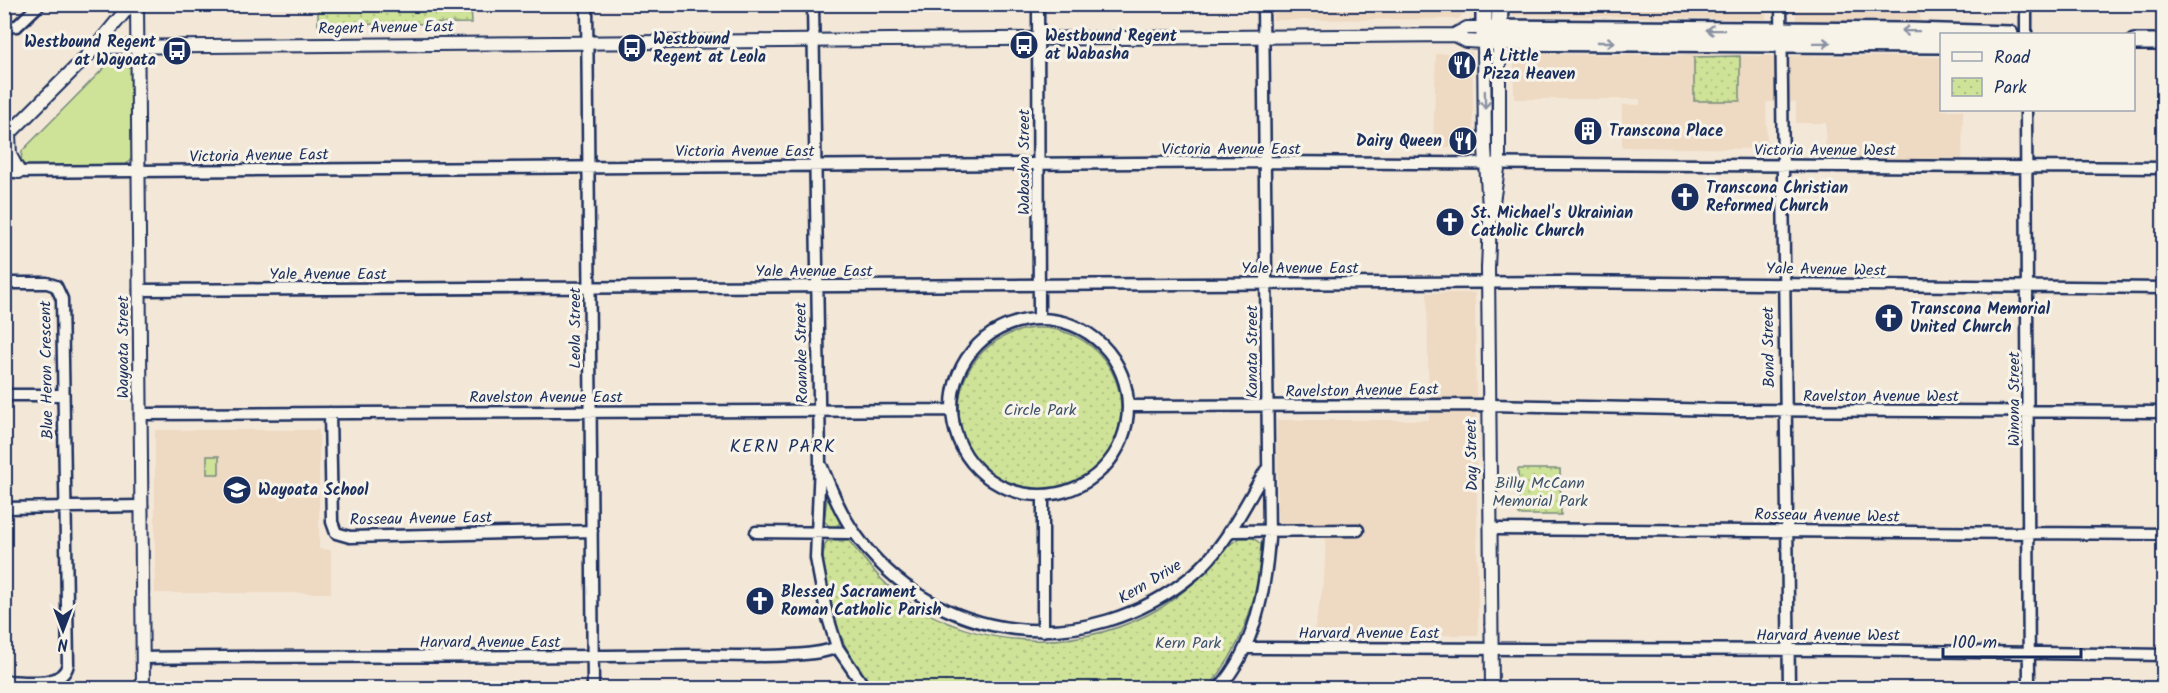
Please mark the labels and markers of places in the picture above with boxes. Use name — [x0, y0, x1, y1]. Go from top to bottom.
place label: Westbound Regent at Wabasha — [1045, 24, 1178, 67]
place label: Westbound Regent at Leola — [653, 27, 766, 70]
bus stop icon: Westbound Regent at Wabasha — [1008, 29, 1040, 61]
place label: Westbound Regent at Wayoata — [24, 30, 157, 73]
bus stop icon: Westbound Regent at Leola — [616, 32, 648, 64]
bus stop icon: Westbound Regent at Wayoata — [161, 35, 193, 67]
place label: A Little Pizza Heaven — [1483, 44, 1576, 87]
restaurant icon: A Little Pizza Heaven — [1446, 49, 1478, 81]
building icon: Transcona Place — [1572, 115, 1604, 147]
place label: Transcona Place — [1609, 119, 1723, 144]
restaurant icon: Dairy Queen — [1447, 125, 1479, 157]
place label: Dairy Queen — [1356, 129, 1442, 154]
place label: Transcona Christian Reformed Church — [1706, 176, 1848, 219]
church icon: Transcona Christian Reformed Church — [1669, 181, 1701, 213]
place label: St. Michael's Ukrainian Catholic Church — [1471, 201, 1633, 244]
church icon: St. Michael's Ukrainian Catholic Church — [1434, 206, 1466, 238]
place label: Transcona Memorial United Church — [1910, 297, 2051, 340]
church icon: Transcona Memorial United Church — [1873, 302, 1905, 334]
school or university icon: Wayoata School — [221, 474, 253, 506]
place label: Wayoata School — [258, 478, 369, 503]
place label: Blessed Sacrament Roman Catholic Parish — [781, 580, 942, 623]
church icon: Blessed Sacrament Roman Catholic Parish — [744, 585, 776, 617]

